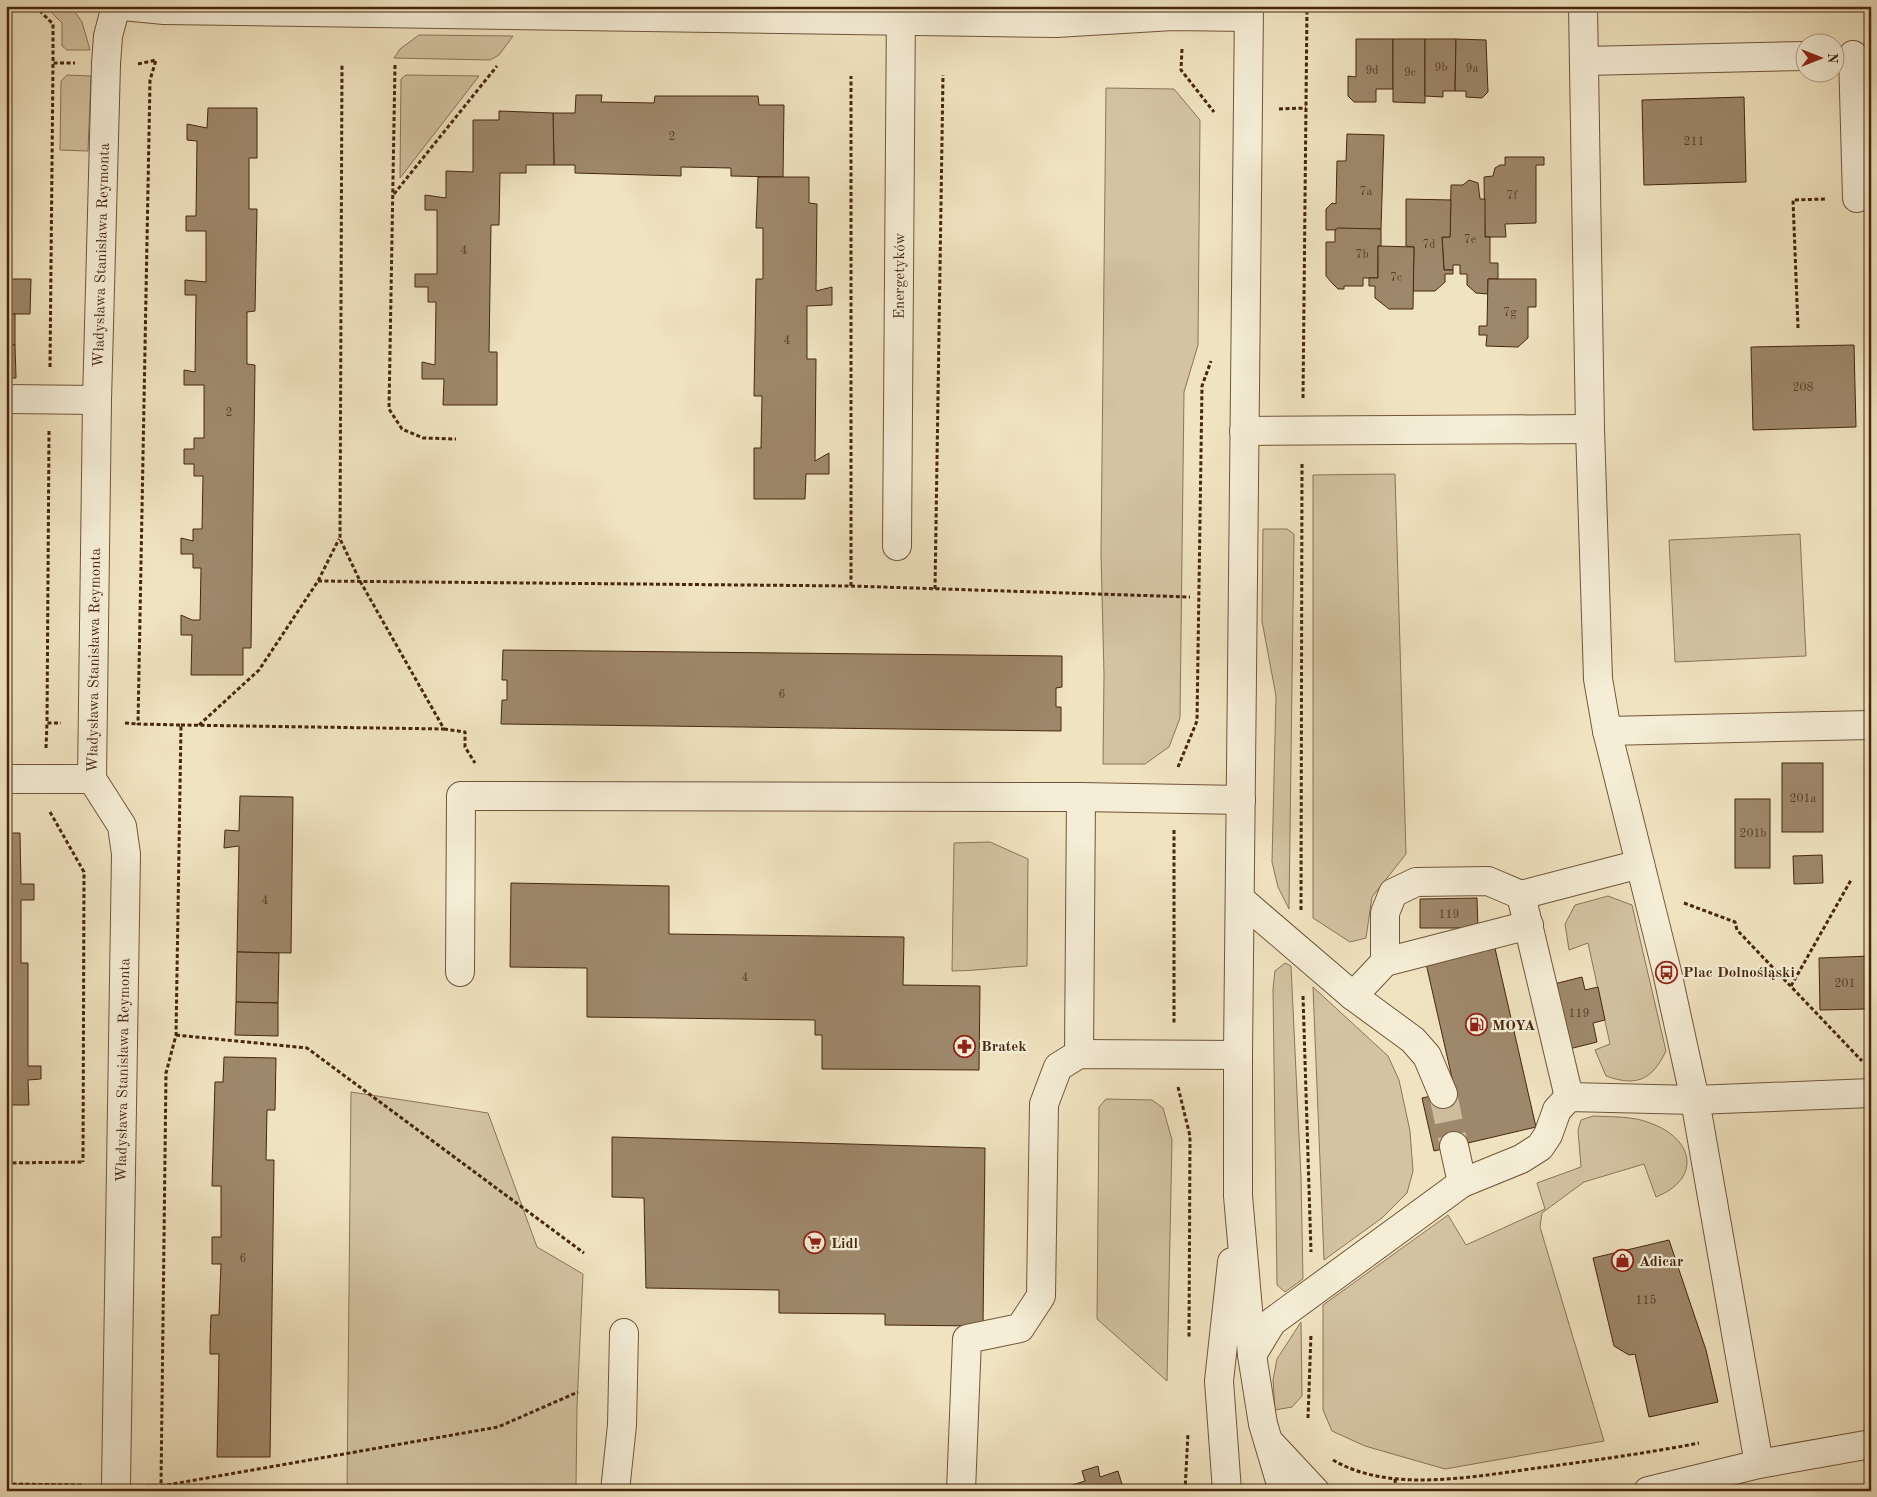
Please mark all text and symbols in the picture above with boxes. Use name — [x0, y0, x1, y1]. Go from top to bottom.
north arrow — [1794, 32, 1844, 82]
text: N — [1825, 53, 1839, 64]
house number: 9b — [1434, 62, 1448, 74]
house number: 9a — [1466, 63, 1479, 75]
house number: 9d — [1365, 65, 1379, 77]
house number: 9c — [1404, 67, 1416, 79]
house number: 2 — [669, 131, 675, 143]
house number: 211 — [1684, 136, 1704, 148]
street label: Władysława Stanisława Reymonta — [92, 142, 113, 368]
house number: 7a — [1360, 186, 1373, 198]
house number: 7f — [1507, 190, 1518, 202]
street label: Energetyków — [893, 232, 908, 319]
house number: 7e — [1464, 234, 1477, 246]
house number: 7d — [1422, 239, 1436, 251]
house number: 4 — [461, 245, 468, 257]
house number: 7b — [1355, 249, 1369, 261]
house number: 7c — [1390, 272, 1402, 284]
house number: 7g — [1503, 307, 1517, 319]
house number: 4 — [784, 335, 791, 347]
house number: 208 — [1793, 382, 1813, 394]
house number: 2 — [226, 407, 232, 419]
street label: Władysława Stanisława Reymonta — [86, 547, 104, 772]
house number: 6 — [779, 689, 786, 701]
house number: 201a — [1790, 793, 1816, 805]
house number: 201b — [1739, 828, 1767, 840]
house number: 4 — [262, 895, 269, 907]
house number: 119 — [1439, 909, 1459, 921]
street label: Władysława Stanisława Reymonta — [115, 957, 133, 1182]
bus stop icon: Plac Dolnośląski — [1655, 960, 1679, 984]
place label: Plac Dolnośląski — [1683, 966, 1795, 981]
house number: 4 — [742, 972, 749, 984]
house number: 201 — [1835, 978, 1855, 990]
house number: 119 — [1569, 1008, 1589, 1020]
fuel station icon: MOYA — [1464, 1013, 1488, 1037]
place label: MOYA — [1492, 1019, 1535, 1034]
pharmacy icon: Bratek — [953, 1034, 977, 1058]
place label: Bratek — [981, 1040, 1027, 1055]
supermarket icon: Lidl — [803, 1231, 827, 1255]
place label: Lidl — [831, 1237, 859, 1252]
shop icon: Adicar — [1611, 1249, 1635, 1273]
house number: 6 — [240, 1253, 247, 1265]
place label: Adicar — [1639, 1255, 1684, 1270]
house number: 115 — [1636, 1294, 1656, 1307]

